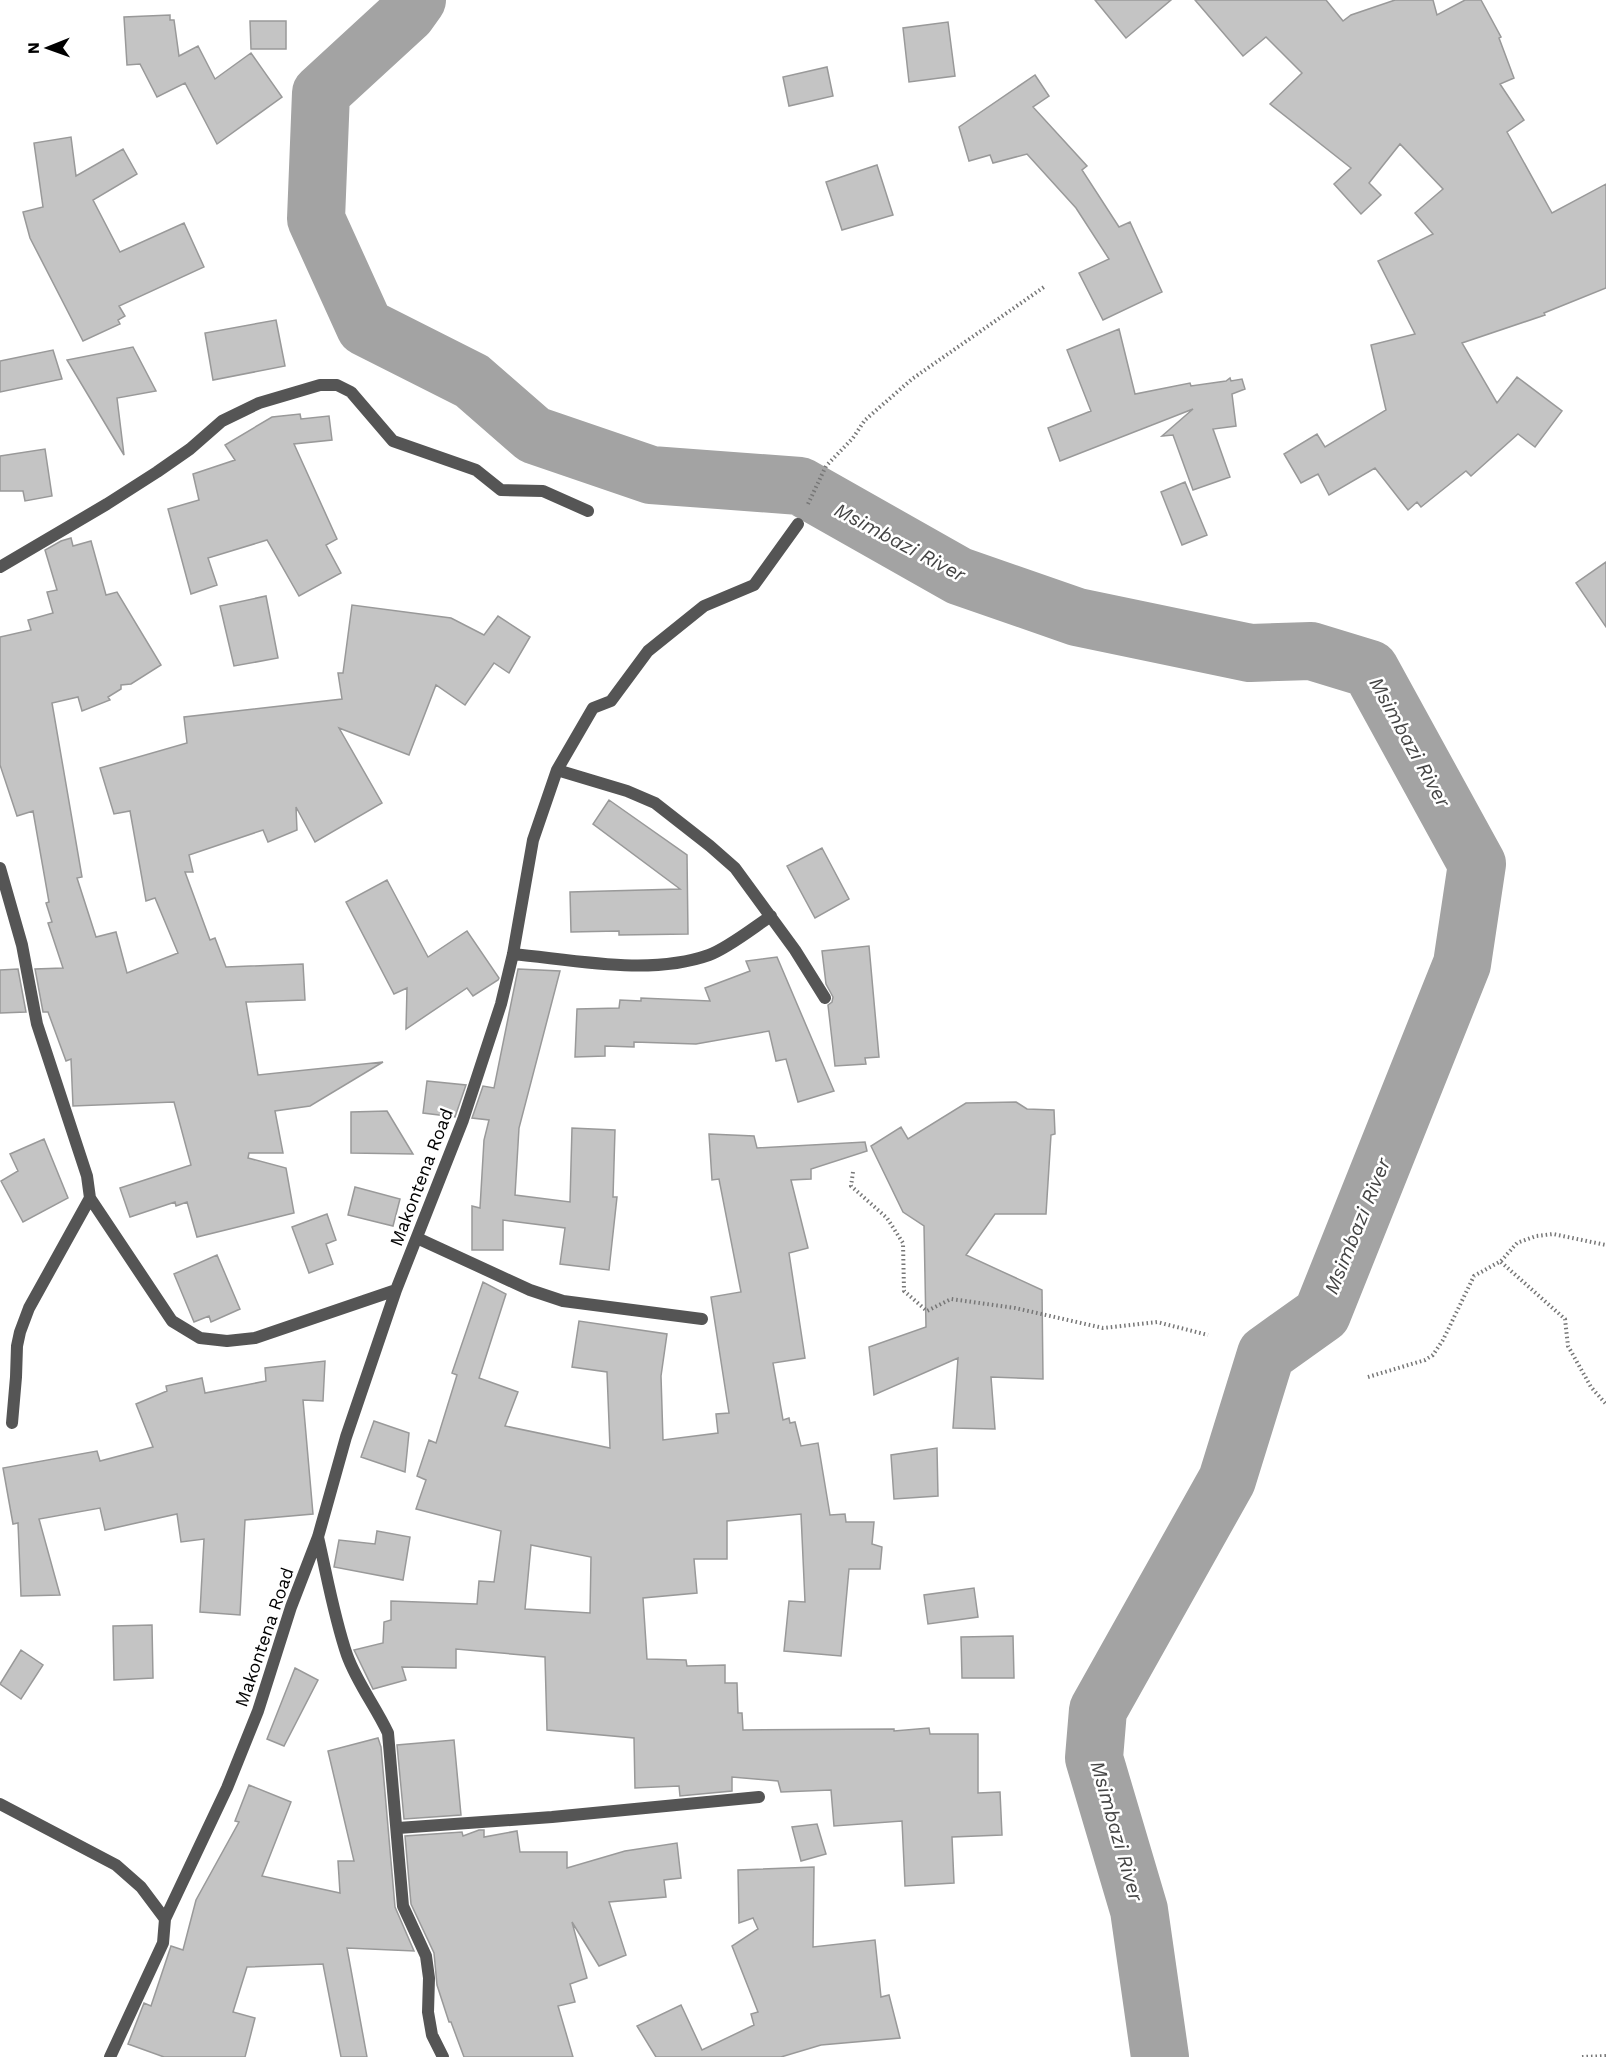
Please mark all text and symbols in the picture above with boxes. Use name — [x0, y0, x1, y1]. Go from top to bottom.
north arrow — [18, 18, 78, 78]
text: N — [24, 42, 43, 54]
water label: Msimbazi River — [830, 497, 971, 587]
water label: Msimbazi River — [1364, 673, 1456, 812]
street label: Makontena Road — [385, 1105, 457, 1249]
water label: Msimbazi River — [1319, 1153, 1396, 1298]
street label: Makontena Road — [230, 1565, 298, 1709]
water label: Msimbazi River — [1086, 1758, 1149, 1905]

